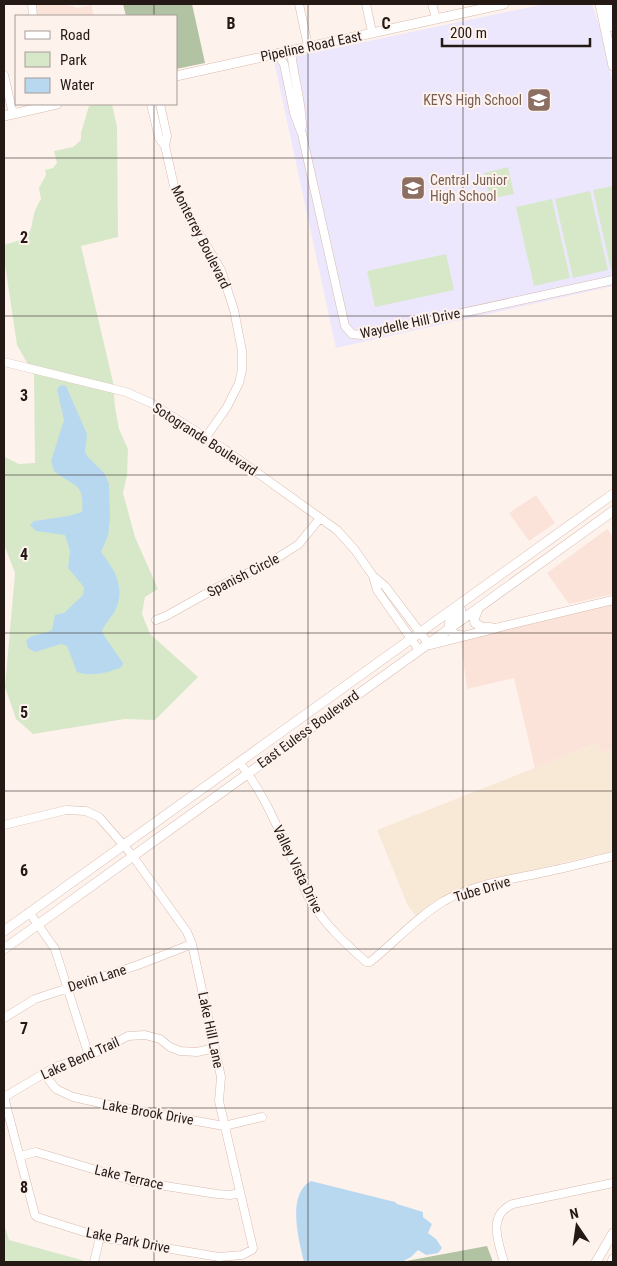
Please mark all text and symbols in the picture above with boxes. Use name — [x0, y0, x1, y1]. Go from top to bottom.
text: B — [227, 14, 236, 33]
text: C — [381, 14, 391, 33]
legend — [15, 15, 178, 105]
scale bar — [442, 15, 590, 47]
text: 200 m — [450, 24, 487, 42]
text: Road — [60, 26, 90, 44]
street label: Pipeline Road East — [259, 27, 363, 65]
text: Park — [60, 51, 87, 69]
text: Water — [60, 76, 95, 94]
school or university icon: KEYS High School — [526, 87, 552, 113]
place label: KEYS High School — [423, 92, 522, 108]
place label: Central Junior High School — [430, 172, 507, 204]
school or university icon: Central Junior High School — [400, 175, 426, 201]
street label: Monterrey Boulevard — [168, 183, 234, 291]
text: 2 — [20, 228, 28, 247]
street label: Waydelle Hill Drive — [358, 304, 462, 341]
text: 3 — [20, 386, 28, 405]
street label: Sotogrande Boulevard — [150, 399, 260, 479]
text: 4 — [20, 545, 28, 564]
street label: Spanish Circle — [204, 550, 282, 600]
street label: East Euless Boulevard — [254, 687, 362, 771]
text: 5 — [20, 703, 28, 722]
street label: Valley Vista Drive — [270, 823, 326, 916]
text: 6 — [20, 861, 28, 880]
street label: Tube Drive — [452, 873, 512, 905]
street label: Devin Lane — [66, 961, 129, 995]
street label: Lake Hill Lane — [195, 990, 227, 1070]
text: 7 — [20, 1019, 28, 1038]
street label: Lake Bend Trail — [38, 1034, 122, 1082]
street label: Lake Brook Drive — [101, 1096, 195, 1128]
street label: Lake Terrace — [93, 1161, 165, 1193]
text: 8 — [20, 1178, 28, 1197]
north arrow — [552, 1201, 602, 1251]
text: N — [568, 1205, 580, 1222]
street label: Lake Park Drive — [85, 1224, 172, 1256]

